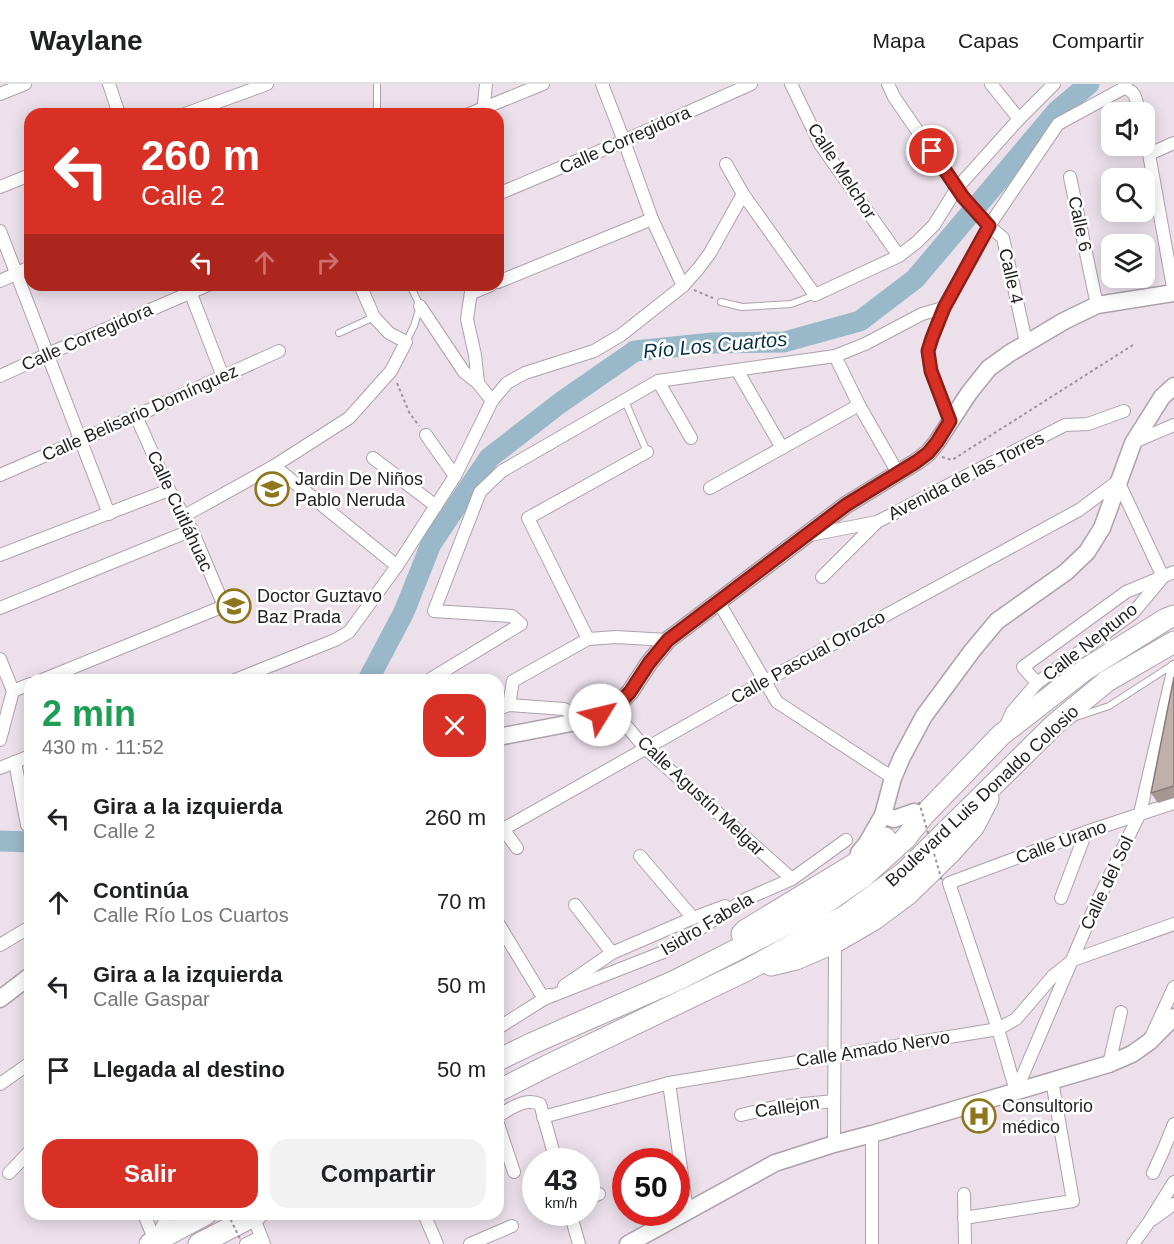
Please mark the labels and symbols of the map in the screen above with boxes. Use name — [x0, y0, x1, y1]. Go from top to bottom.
street label: Calle Corregidora — [556, 102, 694, 178]
street label: Calle Melchor — [804, 119, 880, 223]
pin — [906, 125, 957, 176]
street label: Calle 6 — [1064, 195, 1096, 253]
street label: Calle 4 — [995, 246, 1027, 306]
street label: Calle Corregidora — [18, 299, 156, 375]
water label: Río Los Cuartos — [642, 328, 788, 362]
street label: Calle Belisario Domínguez — [39, 361, 241, 465]
street label: Avenida de las Torres — [885, 428, 1047, 524]
street label: Calle Cuitláhuac — [143, 447, 217, 575]
place label: Jardin De Niños Pablo Neruda — [295, 469, 423, 510]
school or university icon: Jardin De Niños Pablo Neruda — [254, 471, 290, 507]
place label: Doctor Guztavo Baz Prada — [257, 586, 382, 627]
school or university icon: Doctor Guztavo Baz Prada — [216, 588, 252, 624]
street label: Calle Neptuno — [1039, 599, 1141, 685]
street label: Calle Pascual Orozco — [727, 606, 889, 708]
position arrow — [568, 683, 632, 747]
street label: Boulevard Luis Donaldo Colosio — [882, 701, 1082, 891]
street label: Calle Agustín Melgar — [633, 732, 769, 860]
street label: Calle Urano — [1013, 816, 1109, 868]
street label: Calle del Sol — [1077, 833, 1137, 933]
street label: Isidro Fabela — [657, 888, 758, 959]
street label: Calle Amado Nervo — [795, 1027, 951, 1071]
street label: Callejon — [753, 1093, 821, 1121]
place label: Consultorio médico — [1002, 1096, 1093, 1137]
hospital icon: Consultorio médico — [961, 1098, 997, 1134]
speed limit sign: 50 — [612, 1148, 690, 1226]

